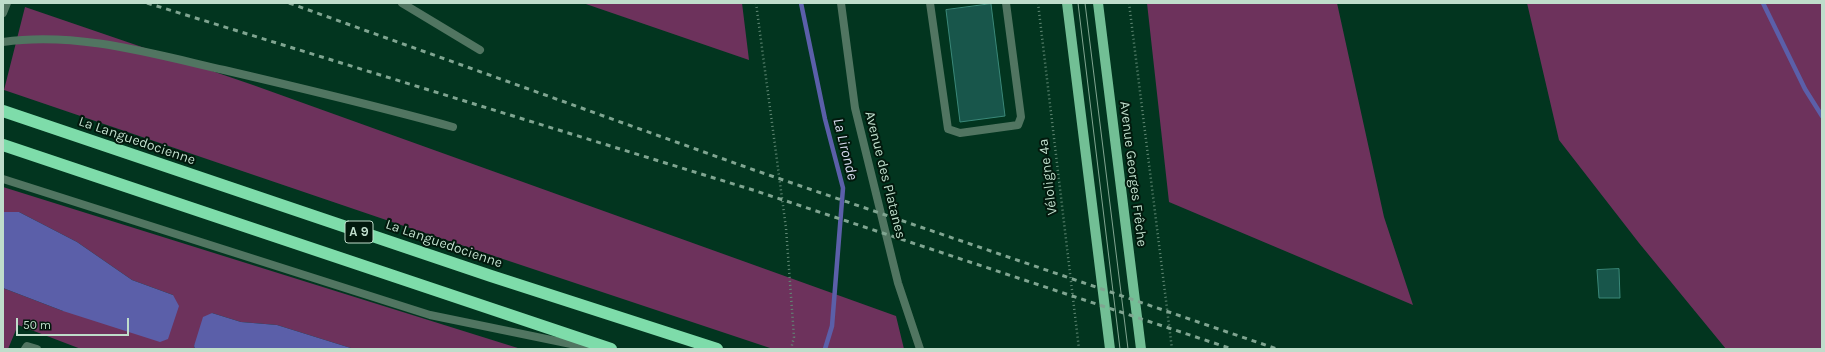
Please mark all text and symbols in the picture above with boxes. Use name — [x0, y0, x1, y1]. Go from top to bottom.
street label: Avenue Georges Frêche — [1116, 100, 1150, 248]
street label: Avenue des Platanes — [861, 109, 909, 241]
street label: La Languedocienne — [76, 113, 198, 169]
water label: La Lironde — [829, 116, 861, 182]
street label: Véloligne 4a — [1035, 138, 1061, 216]
street label: La Languedocienne — [383, 216, 505, 272]
road number: A 9 — [345, 221, 373, 243]
scale bar — [18, 310, 131, 336]
text: 50 m — [23, 318, 51, 332]

